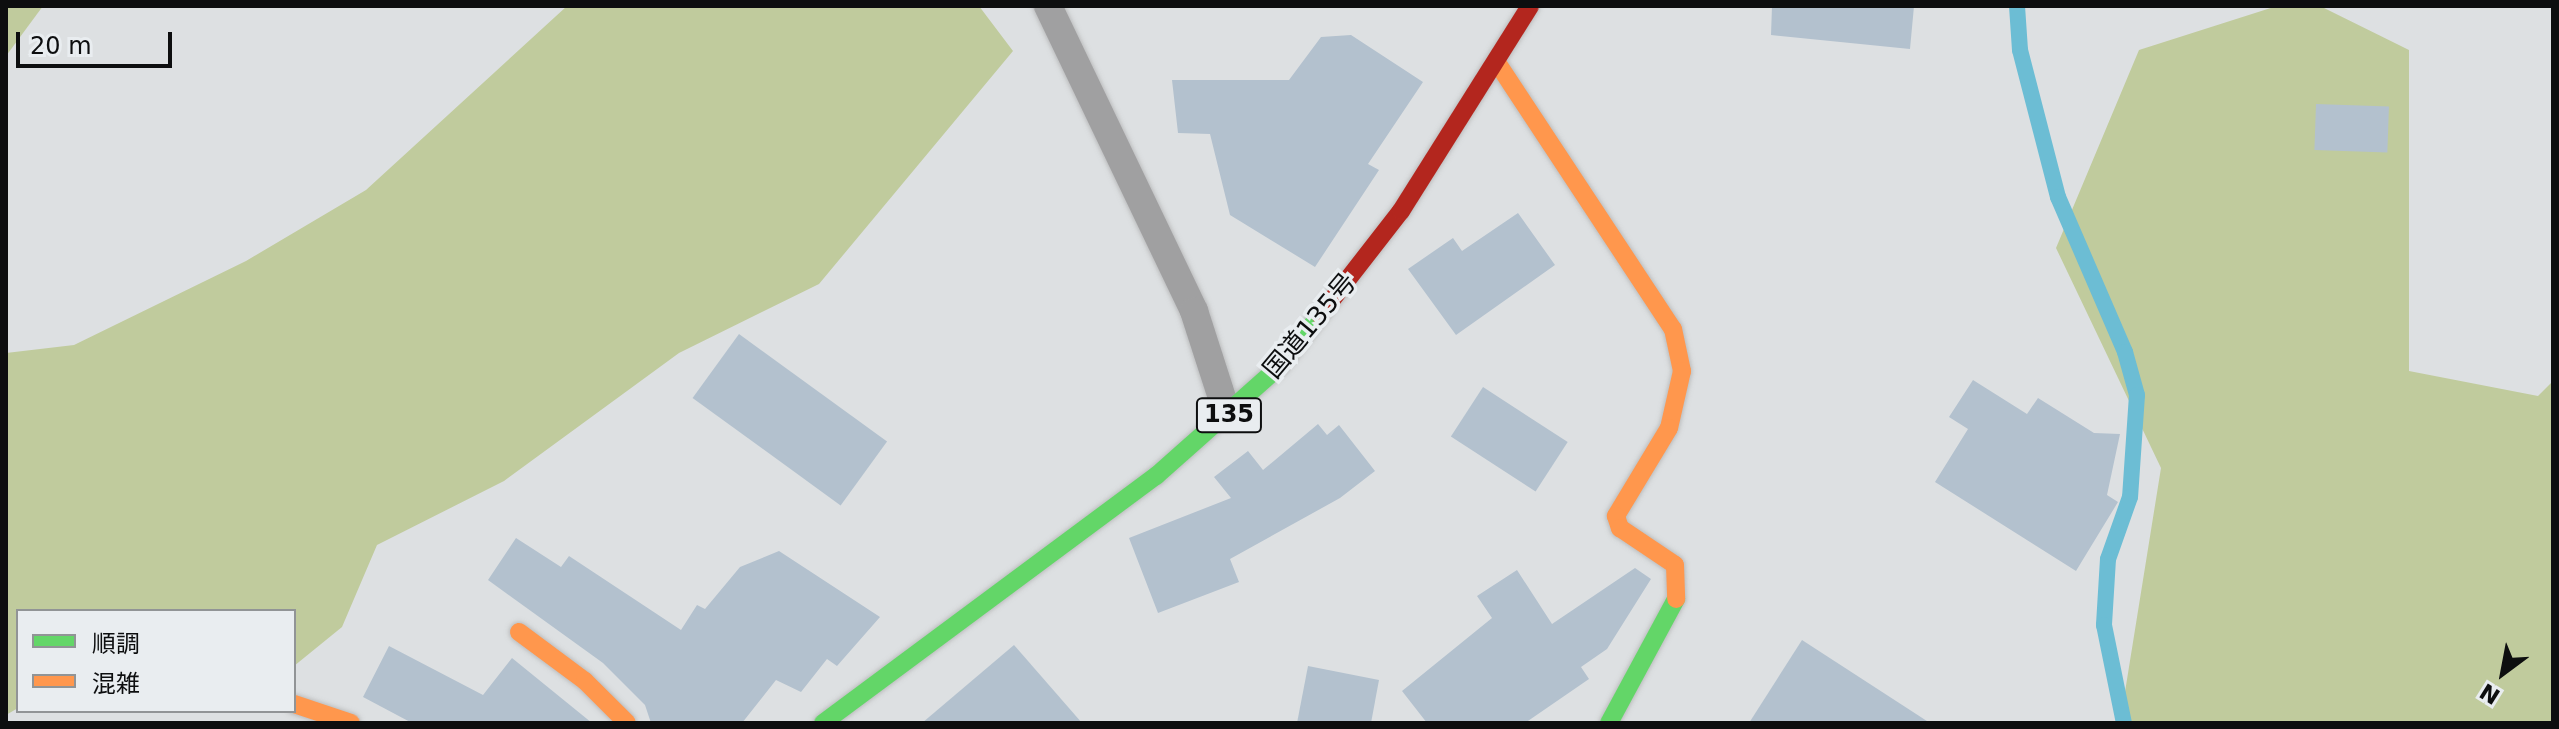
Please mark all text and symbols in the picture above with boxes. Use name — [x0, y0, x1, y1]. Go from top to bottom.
scale bar — [20, 16, 176, 66]
text: 20 m — [30, 32, 92, 60]
street label: 国道135号 — [1257, 267, 1363, 385]
road number: 135 — [1195, 395, 1263, 435]
legend — [16, 609, 296, 713]
text: 順調 — [92, 630, 140, 658]
north arrow — [2463, 633, 2543, 713]
text: 混雑 — [92, 670, 140, 698]
text: N — [2476, 678, 2504, 709]

